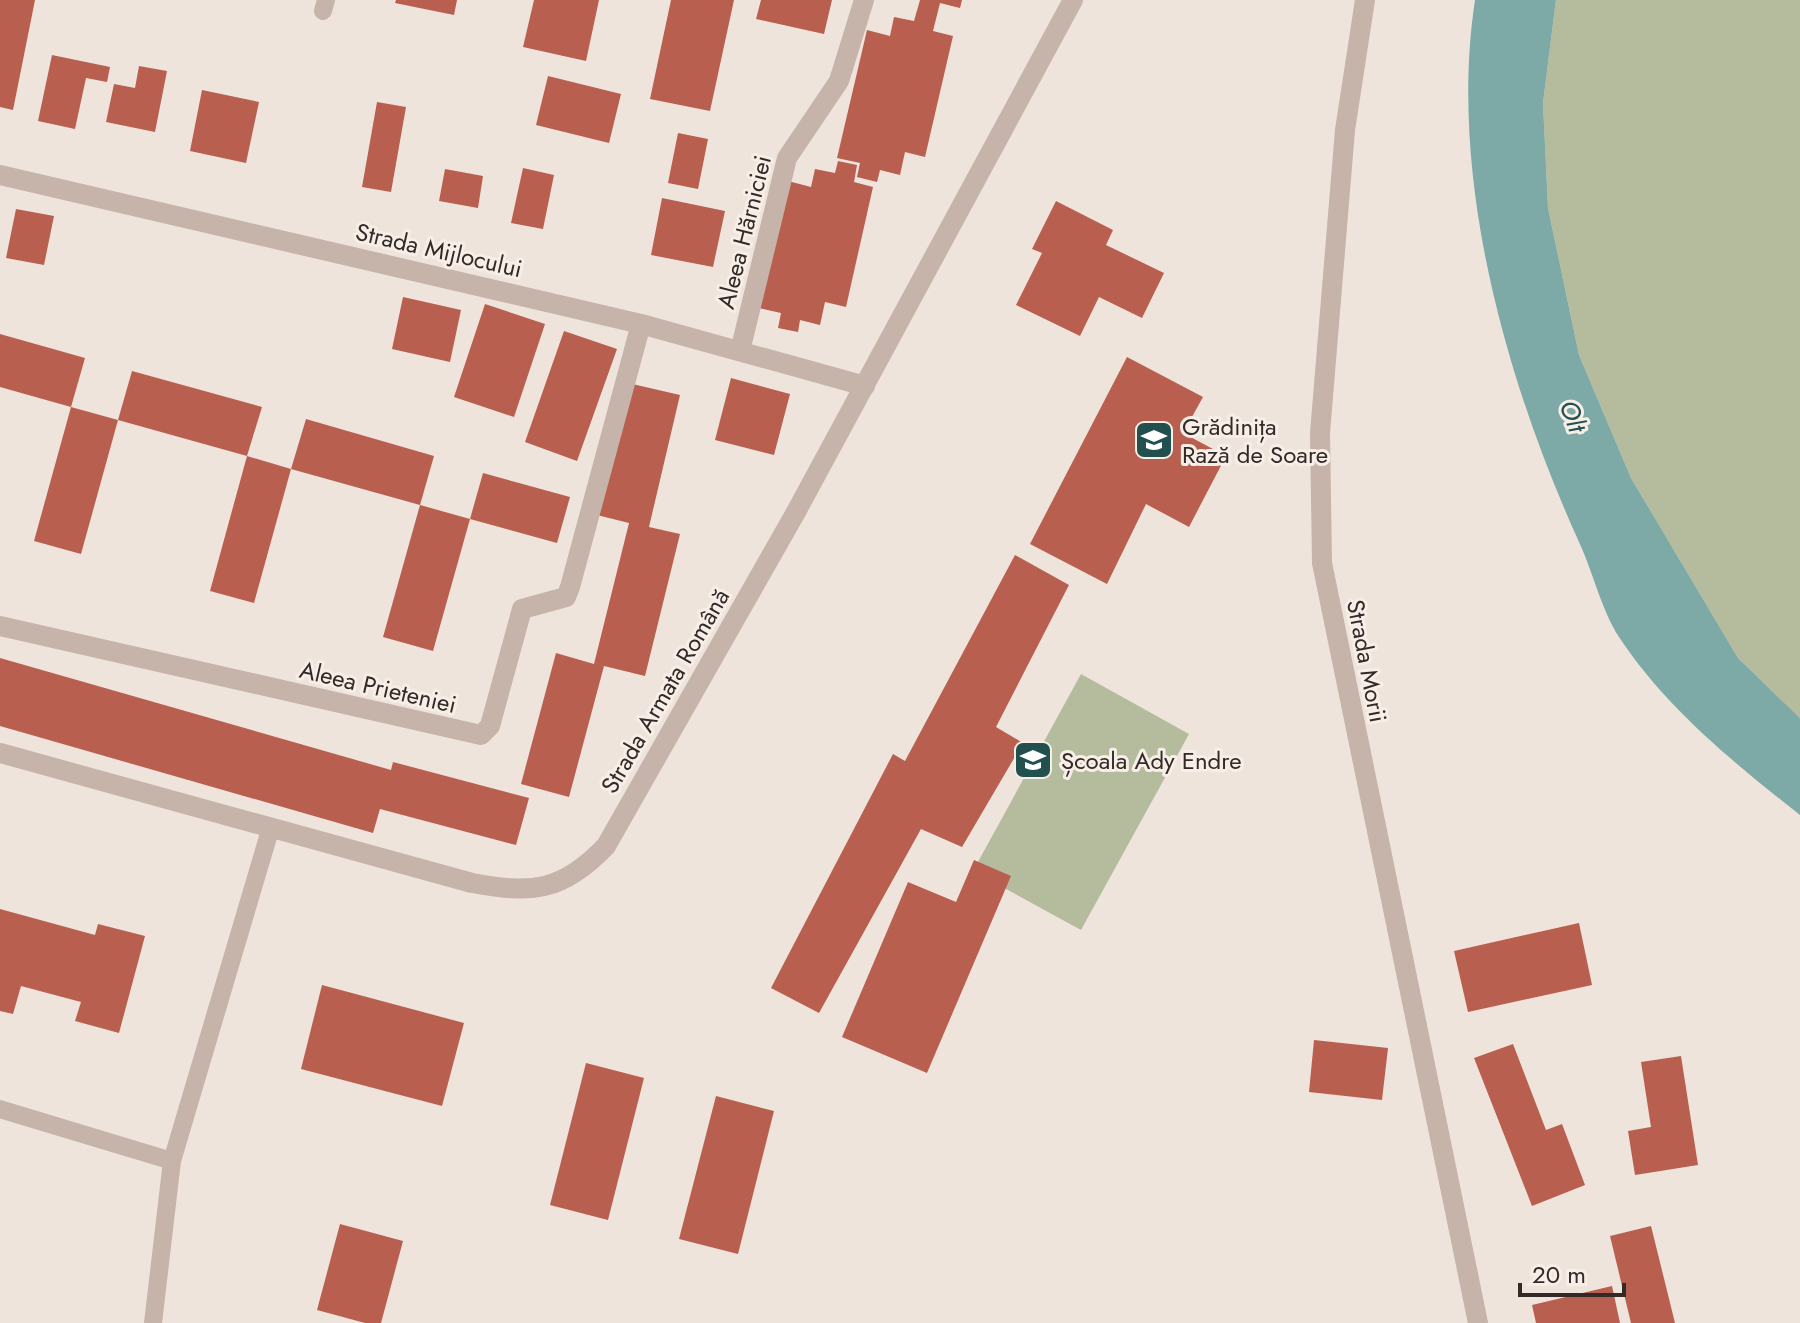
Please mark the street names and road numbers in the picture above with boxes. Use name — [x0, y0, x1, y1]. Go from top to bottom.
street label: Aleea Hărniciei — [708, 152, 780, 312]
street label: Strada Mijlocului — [352, 214, 526, 286]
street label: Strada Armata Română — [592, 582, 738, 800]
street label: Strada Morii — [1338, 597, 1396, 725]
street label: Aleea Prieteniei — [296, 652, 460, 722]

